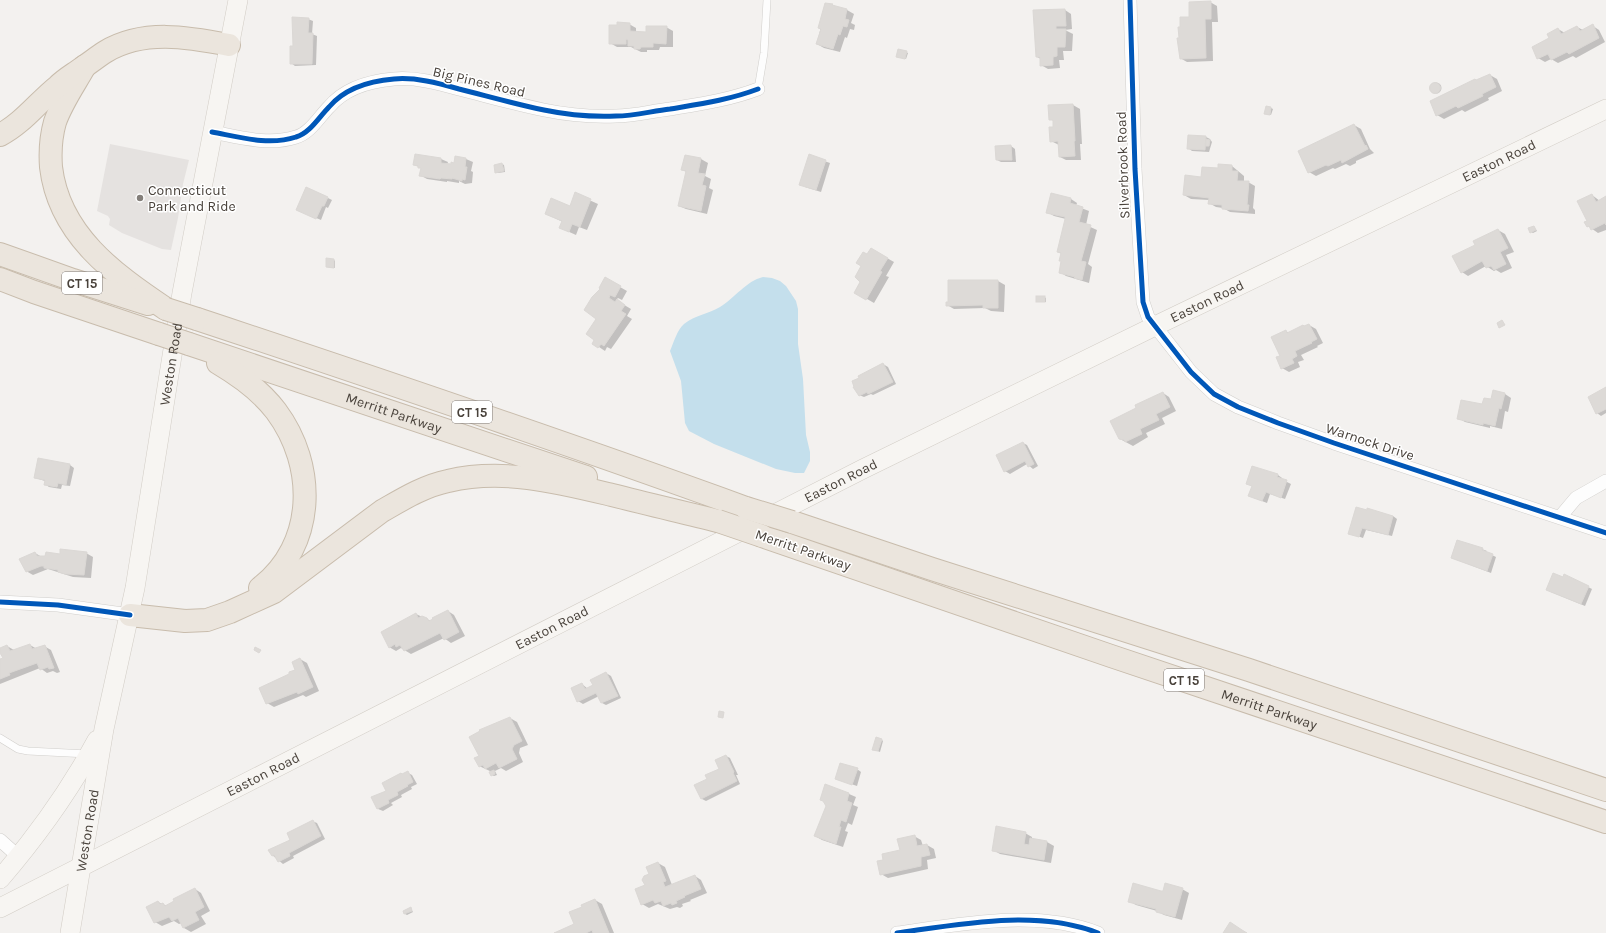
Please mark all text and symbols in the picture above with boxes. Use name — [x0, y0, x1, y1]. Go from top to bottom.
street label: Big Pines Road — [431, 63, 527, 101]
street label: Silverbrook Road — [1113, 111, 1133, 219]
street label: Easton Road — [1459, 136, 1539, 186]
place label: Connecticut Park and Ride — [148, 182, 236, 215]
marker: Connecticut Park and Ride — [135, 193, 145, 203]
road number: CT 15 — [62, 272, 102, 294]
street label: Easton Road — [1167, 276, 1247, 326]
street label: Weston Road — [156, 321, 186, 407]
street label: Merritt Parkway — [344, 389, 444, 437]
road number: CT 15 — [452, 401, 492, 423]
street label: Warnock Drive — [1324, 420, 1416, 464]
street label: Easton Road — [801, 455, 880, 506]
street label: Merritt Parkway — [753, 526, 853, 574]
street label: Easton Road — [512, 602, 591, 653]
road number: CT 15 — [1164, 669, 1204, 691]
street label: Merritt Parkway — [1219, 685, 1320, 733]
street label: Easton Road — [223, 749, 302, 800]
street label: Weston Road — [72, 788, 102, 873]

